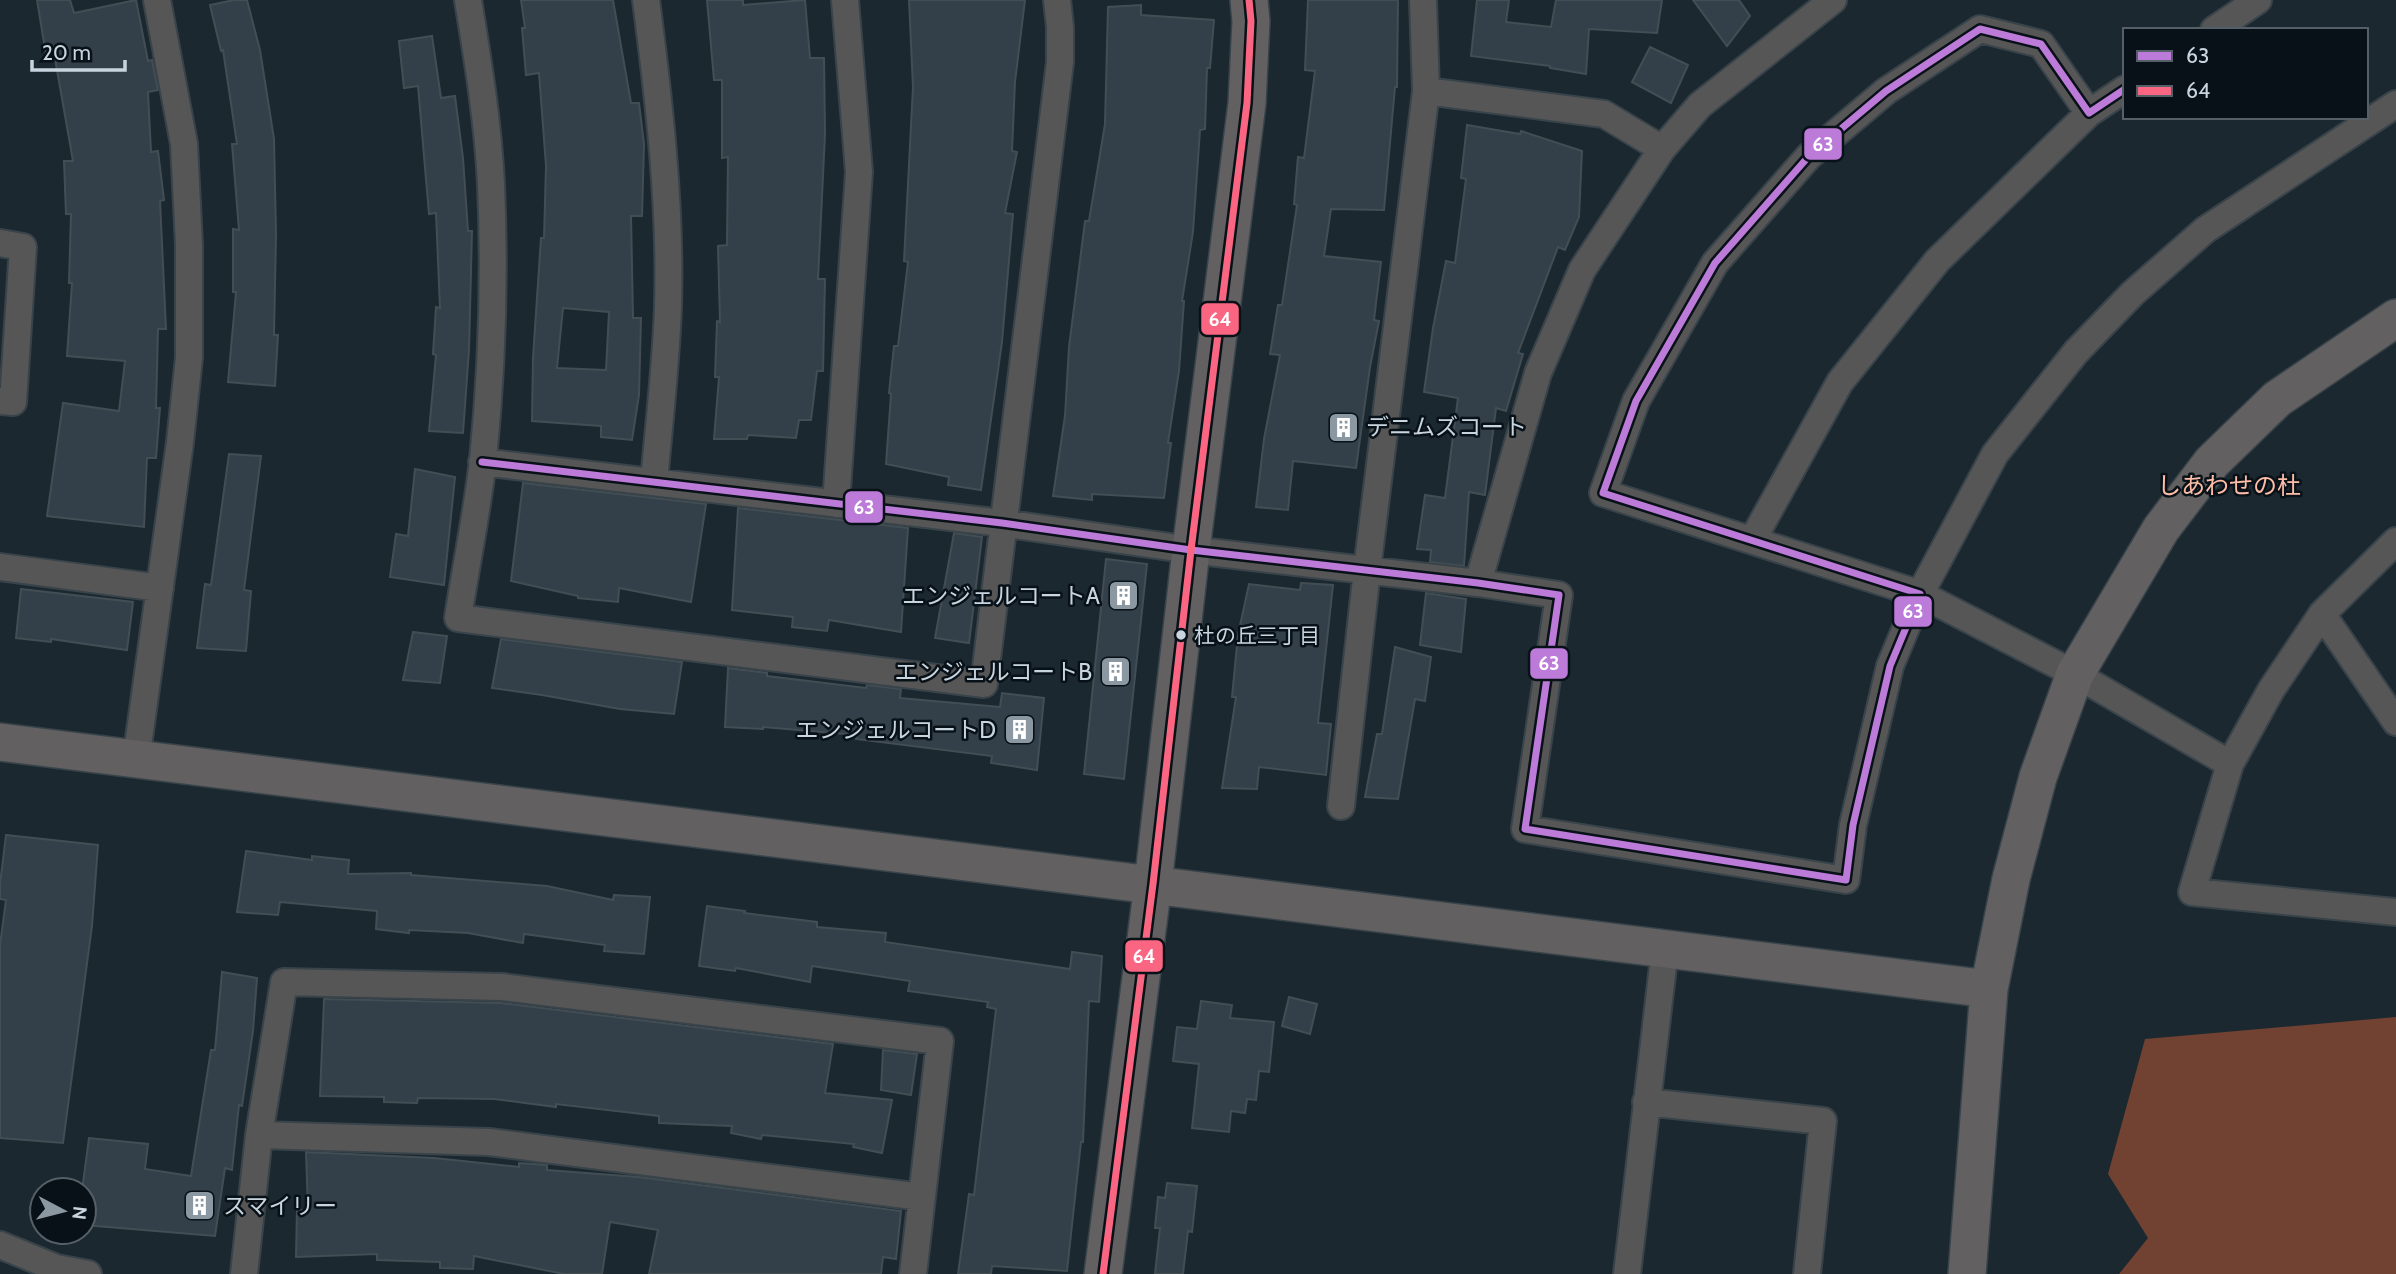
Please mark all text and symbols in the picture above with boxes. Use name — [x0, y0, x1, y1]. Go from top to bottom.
scale bar — [32, 28, 124, 72]
legend — [2123, 28, 2368, 119]
text: 20 m — [42, 40, 91, 65]
text: 63 — [2186, 43, 2209, 68]
text: 64 — [2186, 78, 2210, 103]
line badge: 63 — [1803, 127, 1843, 161]
text: 63 — [1813, 133, 1833, 156]
line badge: 64 — [1200, 302, 1240, 336]
text: 64 — [1209, 308, 1231, 331]
building icon: デニムズコート — [1326, 410, 1360, 444]
place label: デニムズコート — [1366, 413, 1527, 441]
district label: しあわせの杜 — [2157, 471, 2301, 500]
line badge: 63 — [844, 490, 884, 524]
text: 63 — [854, 496, 874, 519]
building icon: エンジェルコートA — [1106, 579, 1140, 613]
place label: エンジェルコートA — [902, 582, 1100, 610]
line badge: 63 — [1893, 595, 1933, 628]
text: 63 — [1903, 600, 1923, 623]
place label: 杜の丘三丁目 — [1194, 623, 1320, 648]
marker: 杜の丘三丁目 — [1174, 628, 1188, 642]
line badge: 63 — [1529, 647, 1569, 680]
text: 63 — [1539, 652, 1559, 675]
building icon: エンジェルコートB — [1098, 655, 1132, 689]
place label: エンジェルコートB — [895, 658, 1092, 686]
building icon: エンジェルコートD — [1002, 713, 1036, 747]
place label: エンジェルコートD — [796, 716, 996, 744]
line badge: 64 — [1124, 939, 1164, 973]
text: 64 — [1133, 945, 1155, 968]
north arrow — [28, 1176, 98, 1246]
building icon: スマイリー — [183, 1189, 217, 1223]
place label: スマイリー — [223, 1192, 337, 1220]
text: N — [67, 1205, 92, 1221]

